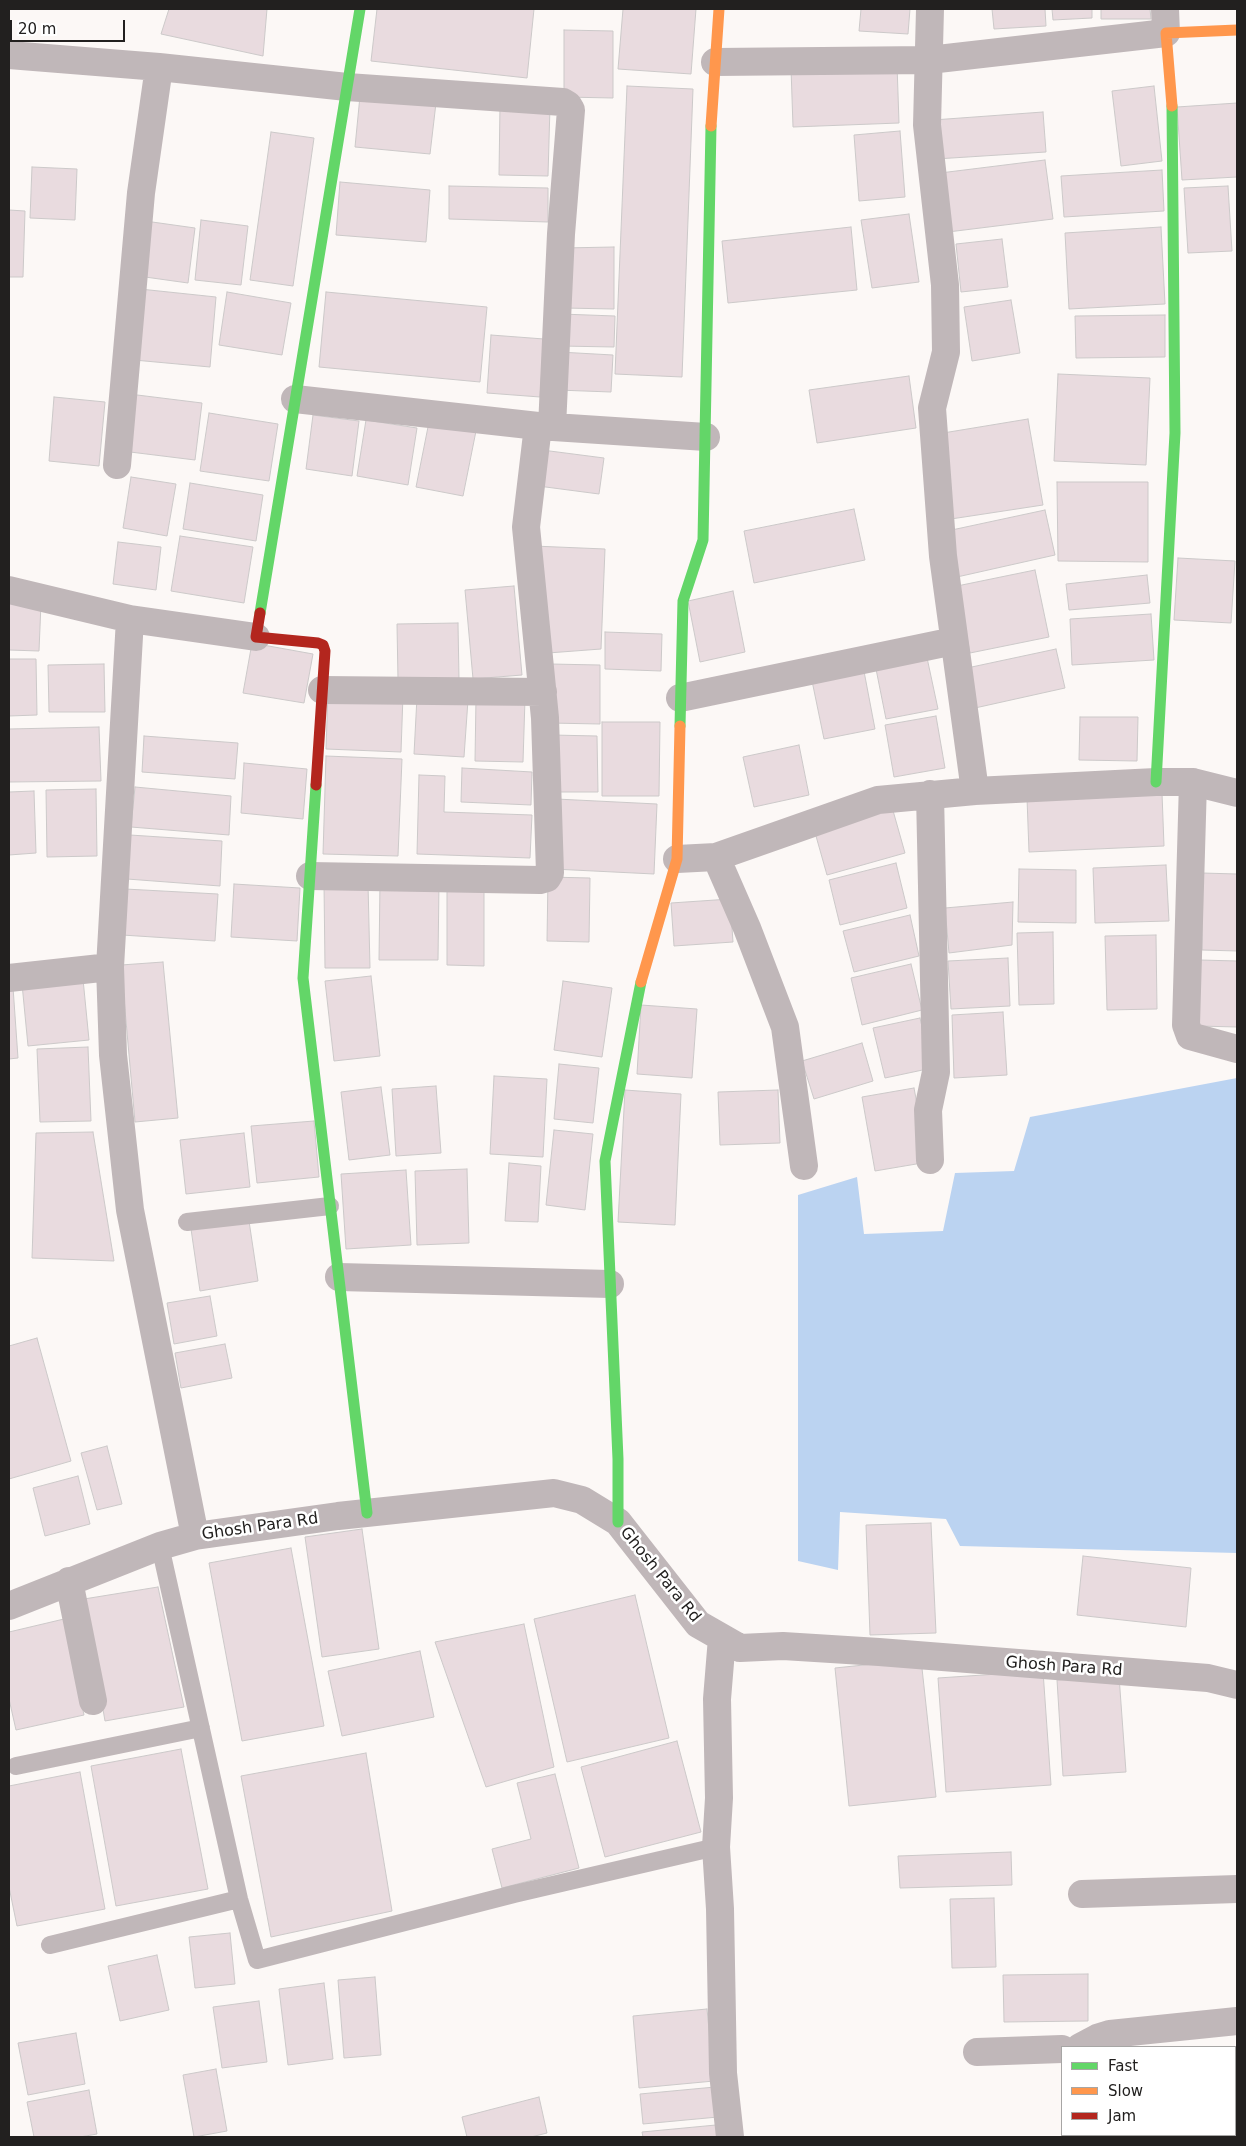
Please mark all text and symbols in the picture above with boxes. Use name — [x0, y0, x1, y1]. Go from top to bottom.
scale bar — [12, 10, 128, 42]
text: 20 m — [18, 20, 56, 38]
street label: Ghosh Para Rd — [201, 1509, 319, 1545]
street label: Ghosh Para Rd — [616, 1523, 704, 1627]
street label: Ghosh Para Rd — [1005, 1653, 1123, 1681]
legend — [1061, 2046, 1236, 2136]
text: Fast — [1108, 2057, 1138, 2075]
text: Slow — [1108, 2082, 1143, 2100]
text: Jam — [1108, 2107, 1136, 2125]

